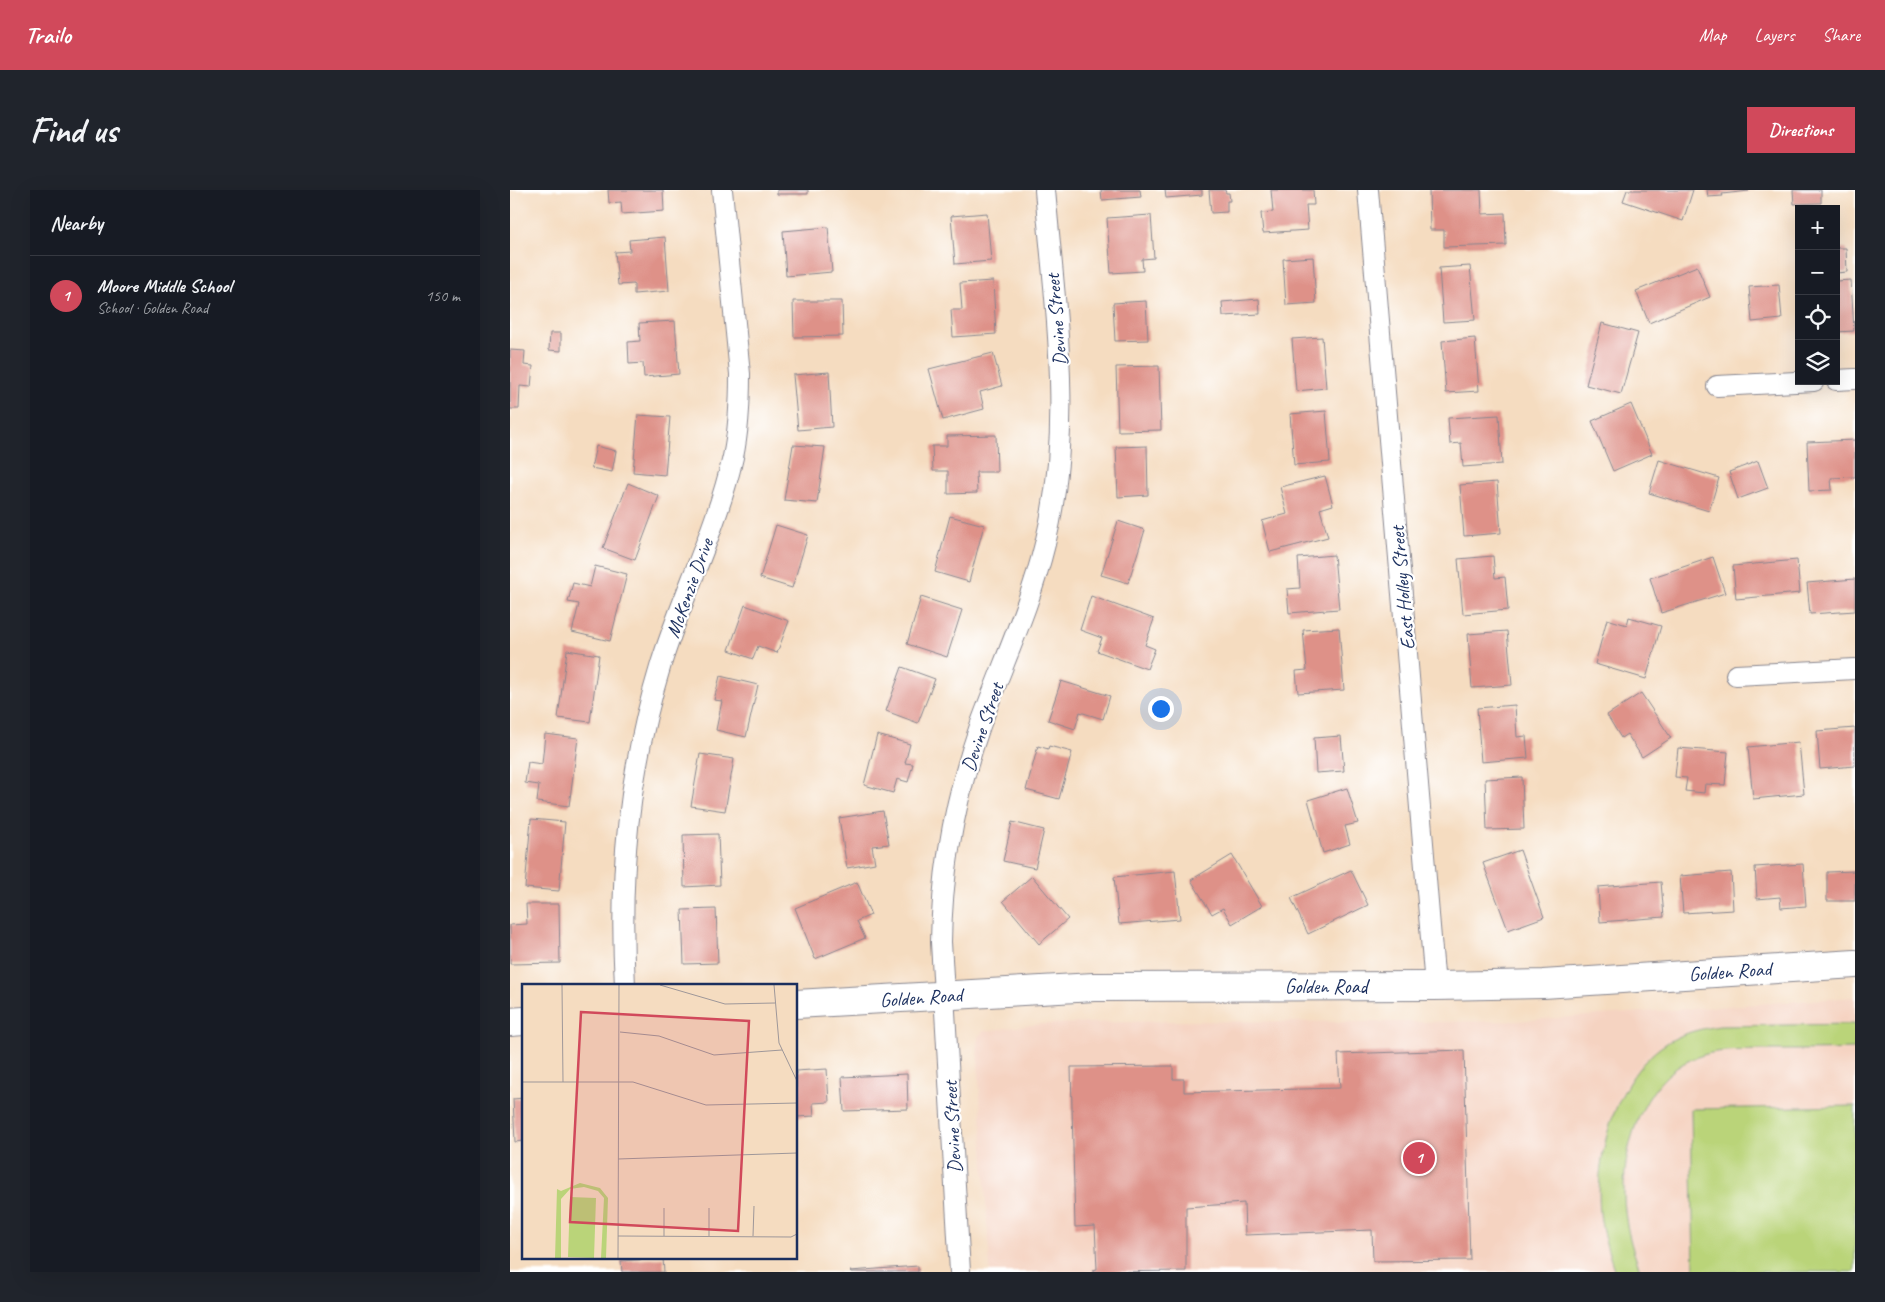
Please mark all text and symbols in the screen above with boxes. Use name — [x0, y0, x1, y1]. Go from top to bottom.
text: Trailo — [25, 20, 71, 50]
text: Map — [1699, 24, 1727, 46]
text: Layers — [1755, 24, 1794, 46]
text: Share — [1822, 24, 1860, 46]
button: Directions — [1747, 107, 1855, 153]
text: Find us — [30, 108, 117, 153]
map controls — [1795, 205, 1840, 385]
button: + — [1795, 205, 1840, 250]
text: Nearby — [50, 210, 103, 236]
button: − — [1795, 250, 1840, 295]
street label: Devine Street — [1040, 271, 1073, 367]
text: Moore Middle School — [97, 274, 232, 298]
text: 1 — [62, 286, 70, 306]
text: 150 m — [426, 286, 460, 306]
button: locate — [1795, 295, 1840, 340]
text: School · Golden Road — [97, 298, 208, 318]
button: layers — [1795, 340, 1840, 385]
street label: East Holley Street — [1384, 523, 1420, 651]
street label: McKenzie Drive — [660, 534, 719, 641]
street label: Devine Street — [956, 677, 1010, 775]
your location — [1148, 696, 1174, 722]
street label: Golden Road — [1688, 956, 1775, 987]
street label: Golden Road — [1285, 974, 1370, 999]
street label: Golden Road — [879, 982, 966, 1013]
inset map — [522, 984, 798, 1260]
street label: Devine Street — [937, 1078, 967, 1174]
pin: 1 — [1403, 1139, 1435, 1177]

